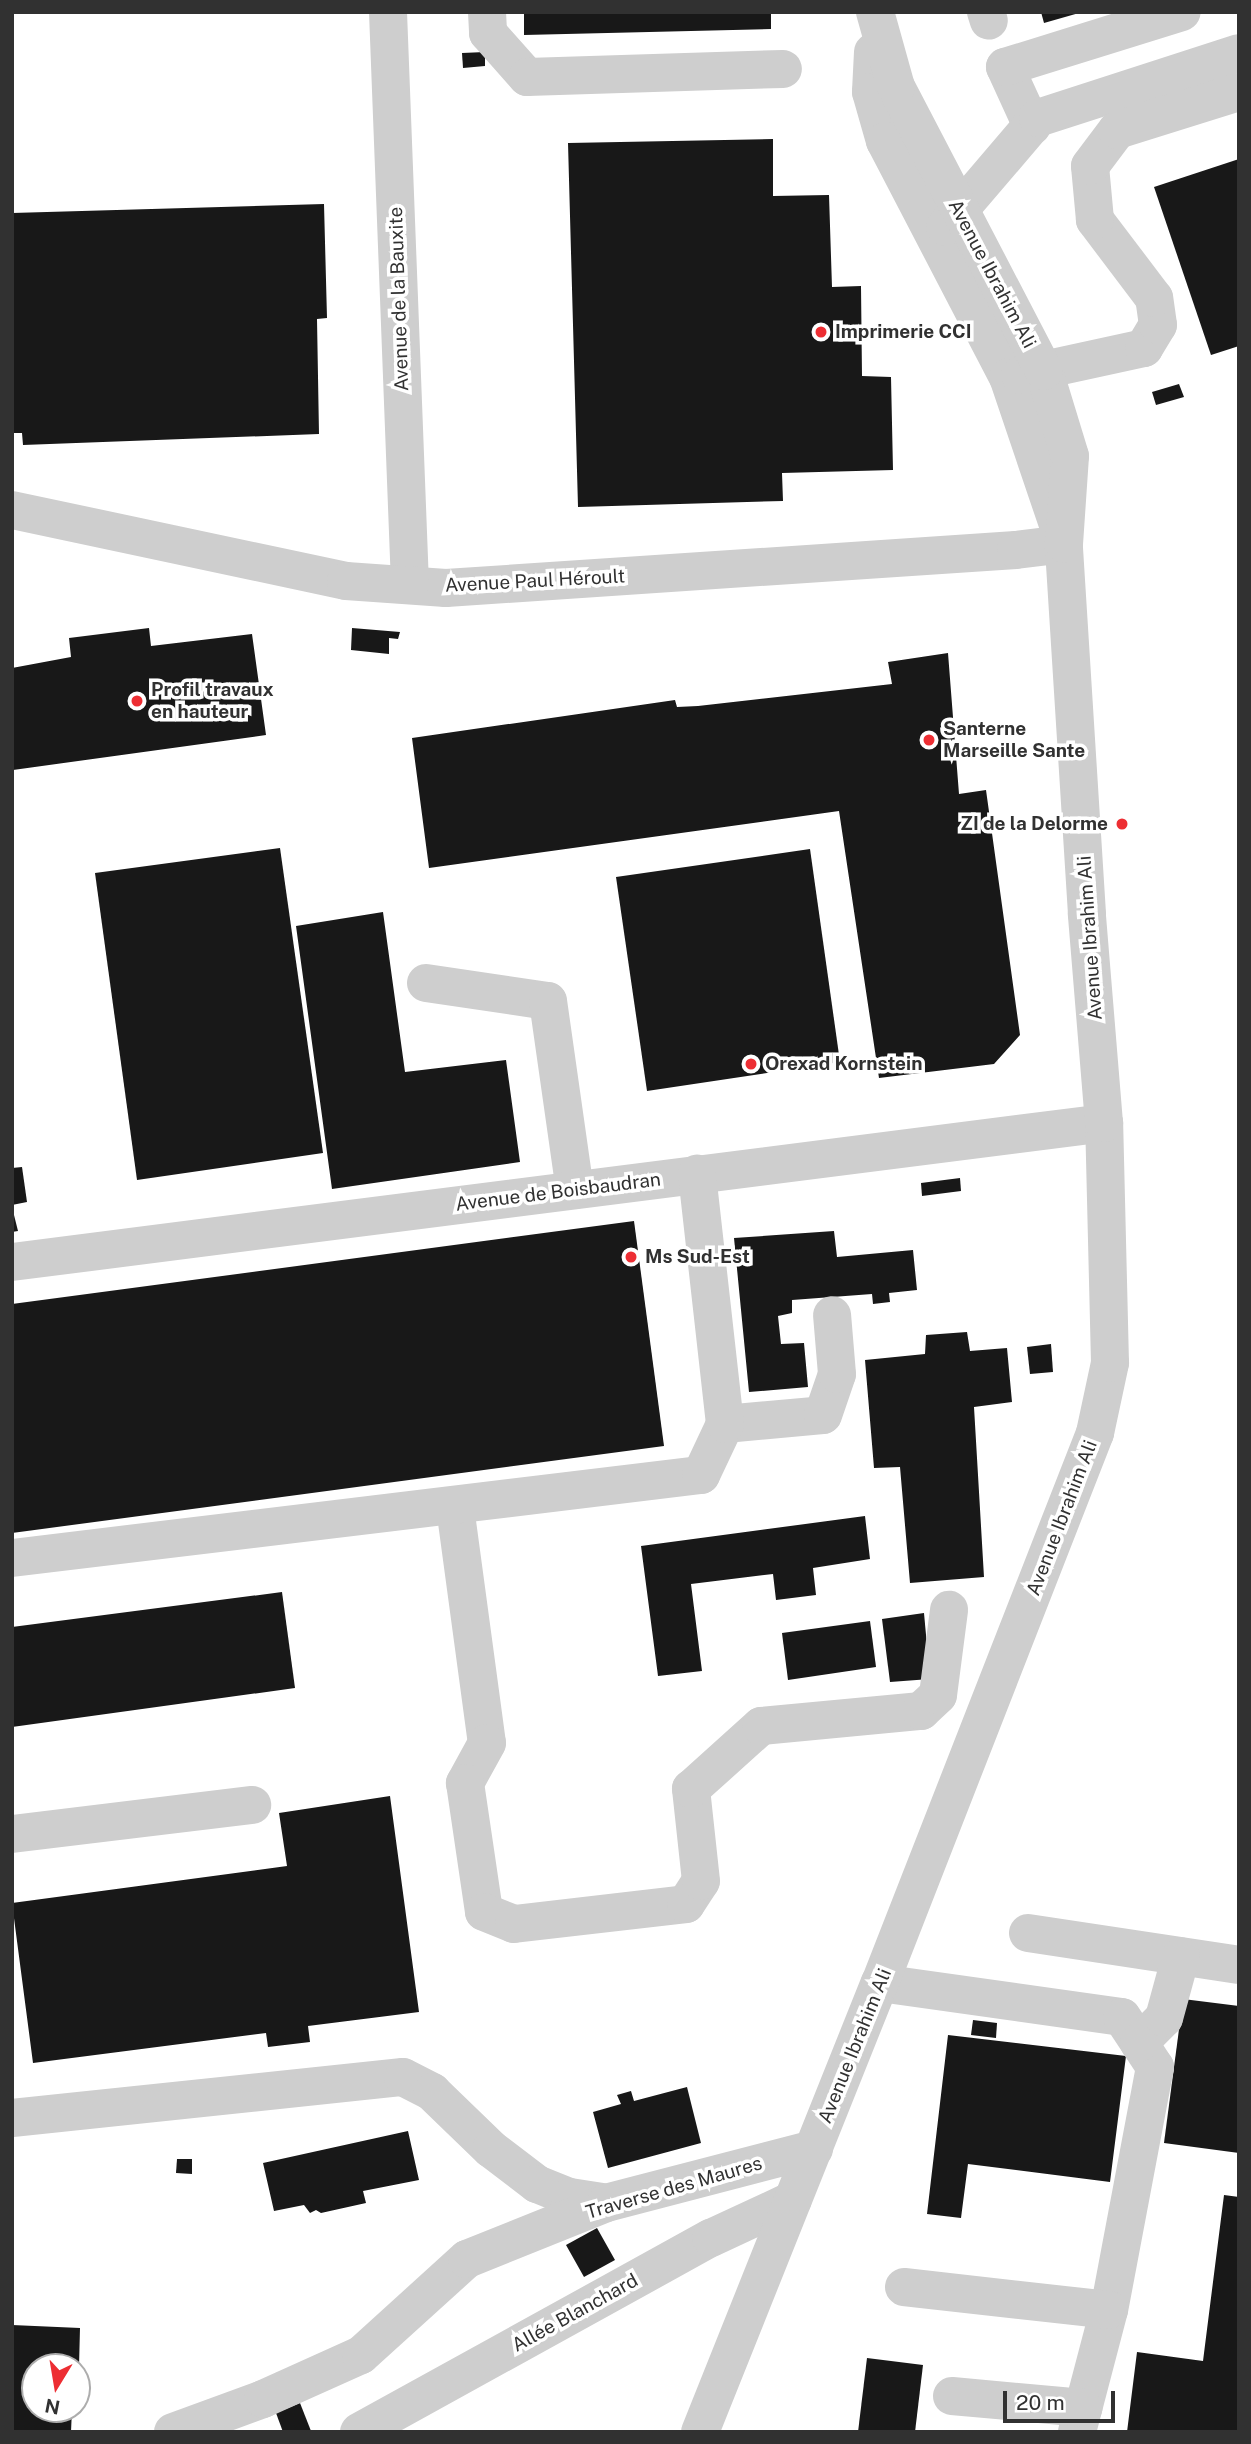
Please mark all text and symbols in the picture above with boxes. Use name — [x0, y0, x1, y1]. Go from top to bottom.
street label: Avenue Ibrahim Ali — [943, 196, 1041, 352]
street label: Avenue de la Bauxite — [384, 206, 414, 392]
place label: Imprimerie CCI — [835, 321, 972, 343]
marker: Imprimerie CCI — [813, 324, 829, 340]
street label: Avenue Paul Héroult — [444, 565, 626, 597]
place label: Profil travaux en hauteur — [151, 679, 274, 723]
marker: Profil travaux en hauteur — [129, 693, 145, 709]
place label: Santerne Marseille Sante — [943, 718, 1085, 762]
marker: Santerne Marseille Sante — [921, 732, 937, 748]
place label: ZI de la Delorme — [960, 813, 1108, 835]
marker: ZI de la Delorme — [1114, 816, 1130, 832]
street label: Avenue Ibrahim Ali — [1073, 855, 1107, 1021]
place label: Orexad Kornstein — [765, 1053, 922, 1075]
marker: Orexad Kornstein — [743, 1056, 759, 1072]
street label: Avenue de Boisbaudran — [454, 1168, 662, 1216]
place label: Ms Sud-Est — [645, 1246, 750, 1268]
marker: Ms Sud-Est — [623, 1249, 639, 1265]
street label: Avenue Ibrahim Ali — [1022, 1437, 1102, 1599]
street label: Avenue Ibrahim Ali — [814, 1965, 896, 2127]
street label: Traverse des Maures — [583, 2152, 765, 2224]
street label: Allée Blanchard — [508, 2269, 642, 2357]
north arrow — [21, 2353, 91, 2423]
scale bar — [1006, 2378, 1118, 2422]
text: 20 m — [1016, 2390, 1065, 2415]
text: N — [43, 2394, 62, 2419]

